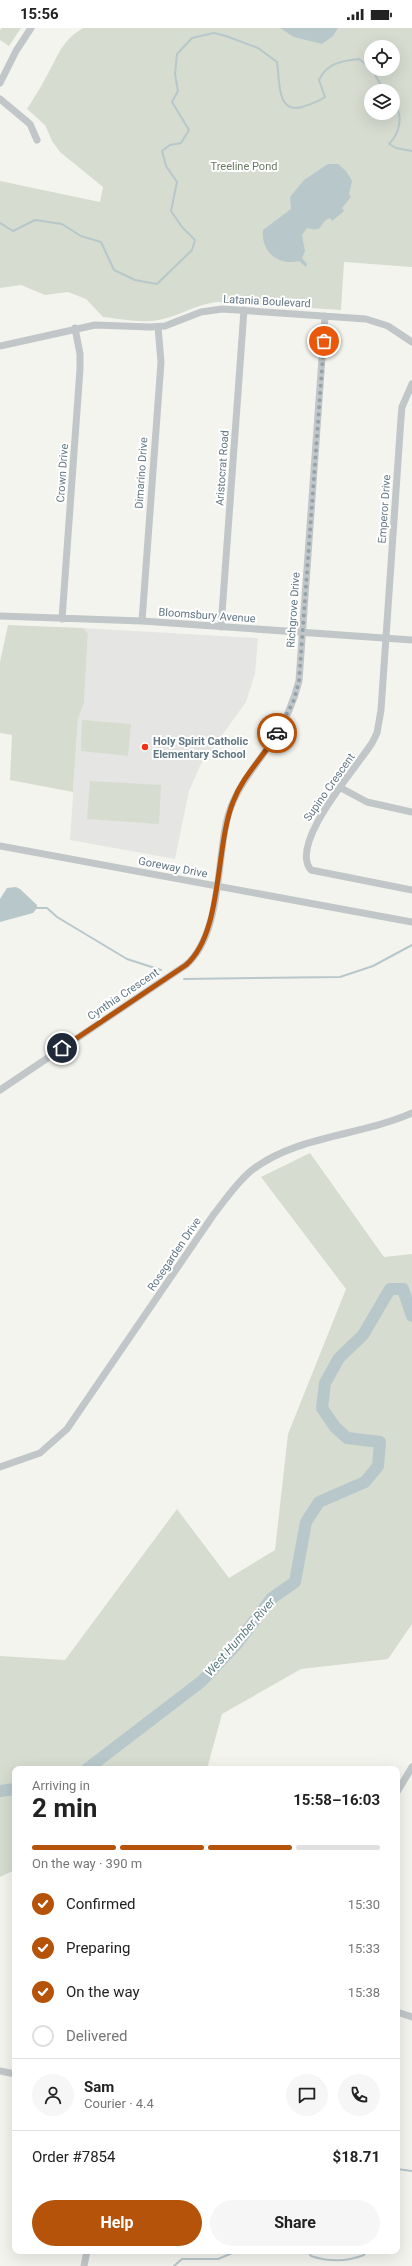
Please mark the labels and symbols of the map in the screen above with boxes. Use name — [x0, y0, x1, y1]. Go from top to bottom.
park label: Treeline Pond — [211, 160, 277, 173]
street label: Latania Boulevard — [223, 293, 311, 310]
pin — [307, 324, 341, 358]
street label: Aristocrat Road — [213, 430, 232, 506]
street label: Dimarino Drive — [133, 437, 150, 509]
street label: Crown Drive — [54, 443, 71, 503]
street label: Emperor Drive — [376, 474, 393, 544]
street label: Richgrove Drive — [284, 572, 303, 648]
street label: Bloomsbury Avenue — [158, 606, 256, 625]
courier — [257, 713, 297, 753]
place label: Holy Spirit Catholic Elementary School — [153, 735, 248, 761]
marker: Holy Spirit Catholic Elementary School — [140, 742, 150, 752]
street label: Supino Crescent — [301, 750, 358, 824]
street label: Goreway Drive — [137, 854, 209, 881]
street label: Cynthia Crescent — [85, 966, 162, 1023]
pin — [45, 1031, 79, 1065]
street label: Rosegarden Drive — [145, 1215, 204, 1294]
water label: West Humber River — [202, 1594, 279, 1679]

